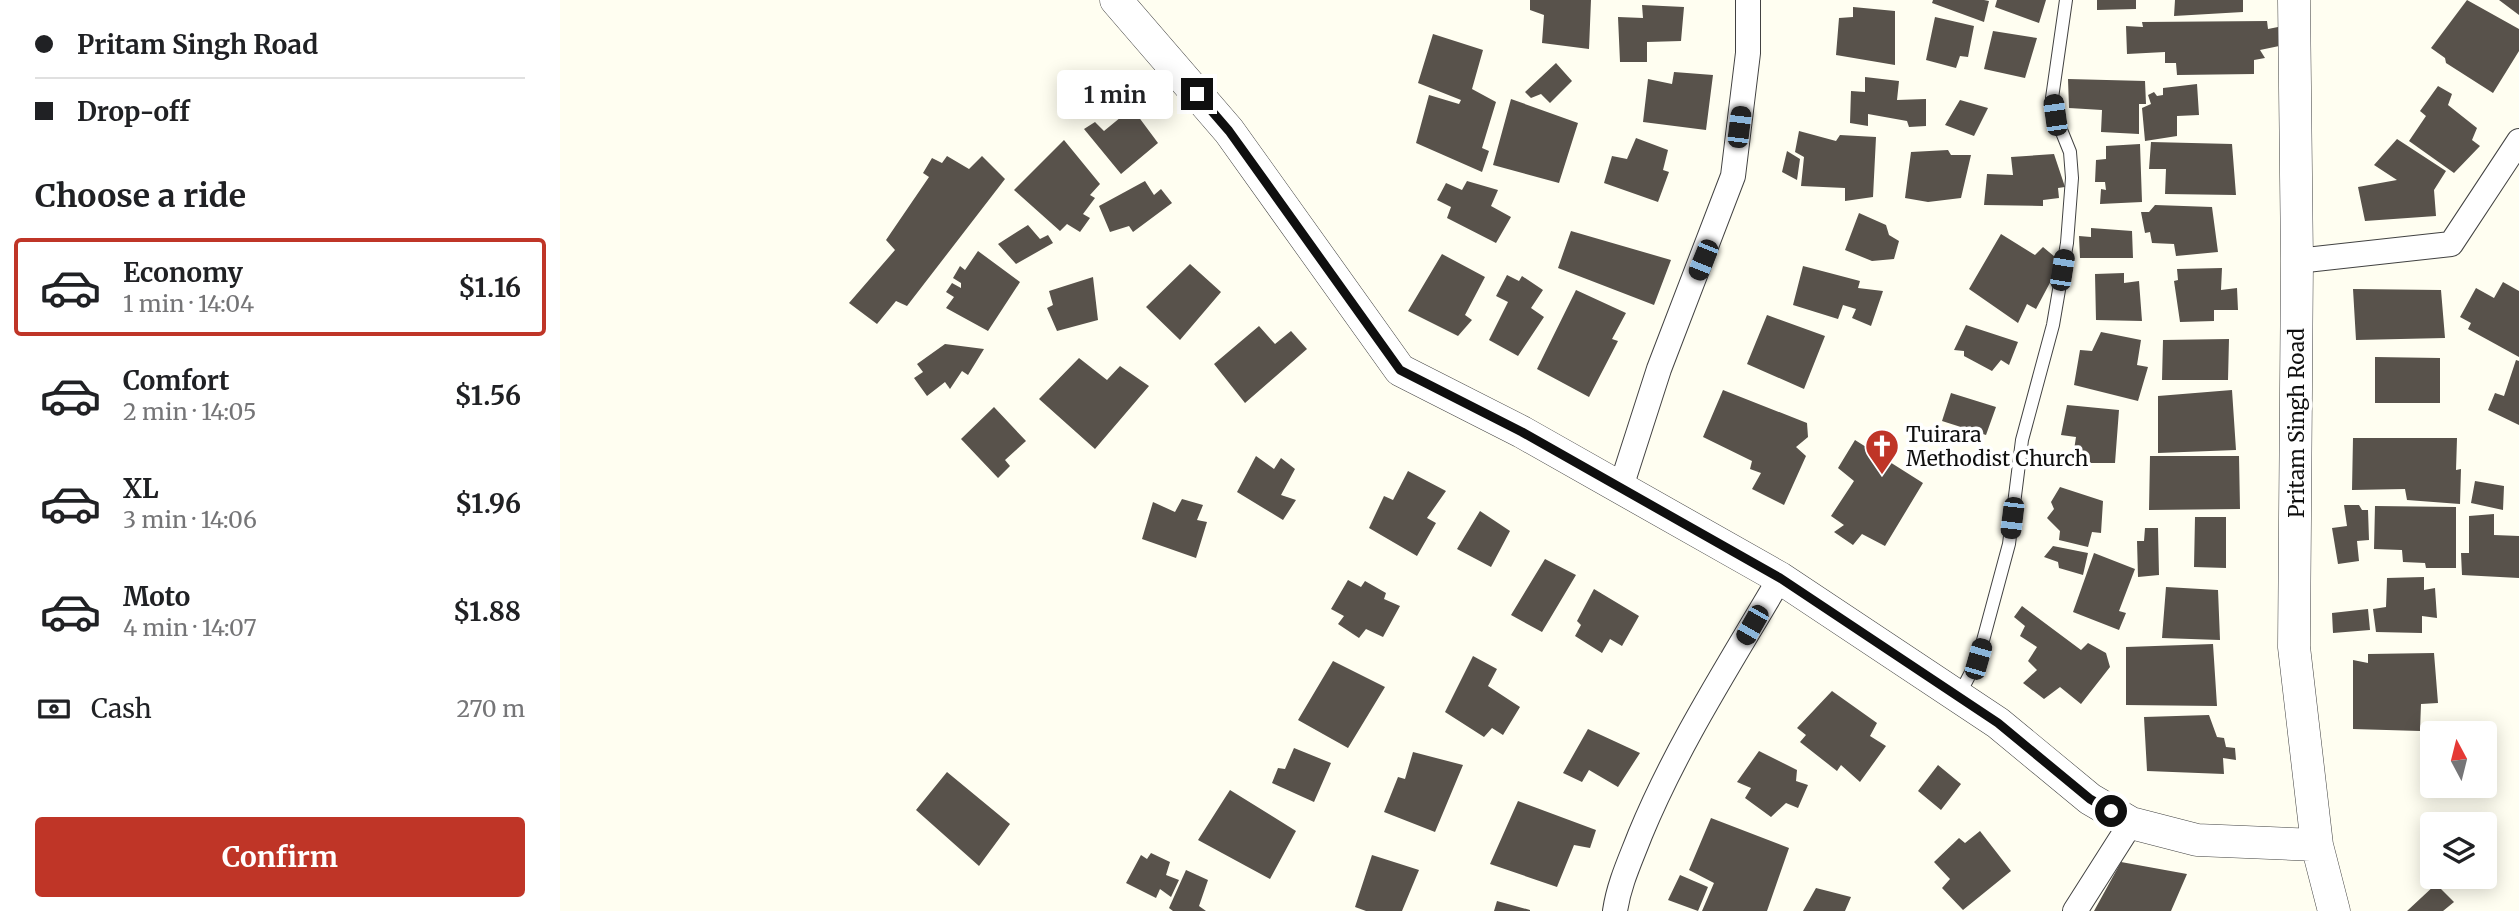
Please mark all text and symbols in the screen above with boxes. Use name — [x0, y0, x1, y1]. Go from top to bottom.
text: Pritam Singh Road — [77, 28, 318, 61]
callout: 1 min — [1057, 70, 1172, 119]
route end — [1181, 78, 1213, 110]
text: 1 min — [1084, 80, 1146, 109]
car — [2042, 93, 2069, 137]
text: Drop-off — [77, 95, 190, 128]
car — [1727, 105, 1752, 149]
text: Choose a ride — [35, 176, 246, 216]
car — [1686, 237, 1721, 283]
car — [2049, 248, 2076, 292]
icon: car — [39, 256, 102, 319]
text: Economy — [123, 256, 243, 289]
text: $1.16 — [458, 271, 521, 304]
text: 1 min · 14:04 — [123, 289, 254, 318]
street label: Pritam Singh Road — [2283, 328, 2310, 518]
icon: car — [39, 364, 102, 427]
text: Comfort — [123, 364, 229, 397]
text: $1.56 — [455, 379, 521, 412]
text: 2 min · 14:05 — [123, 397, 256, 426]
place label: Tuirara Methodist Church — [1906, 421, 2089, 472]
church icon: Tuirara Methodist Church — [1863, 427, 1901, 476]
icon: car — [39, 472, 102, 535]
text: XL — [123, 472, 159, 505]
text: $1.96 — [455, 487, 521, 520]
car — [2000, 496, 2025, 540]
text: 3 min · 14:06 — [123, 505, 257, 534]
icon: car — [39, 580, 102, 643]
text: Moto — [123, 580, 190, 613]
text: $1.88 — [453, 595, 521, 628]
car — [1733, 602, 1772, 648]
text: 4 min · 14:07 — [123, 613, 257, 642]
car — [1963, 636, 1994, 682]
icon: cash — [35, 690, 73, 728]
text: Cash — [91, 692, 152, 725]
text: 270 m — [457, 694, 525, 723]
north arrow — [2420, 721, 2497, 798]
map controls — [2420, 721, 2497, 889]
route start — [2095, 795, 2127, 827]
button: layers — [2420, 812, 2497, 889]
button: Confirm — [35, 817, 525, 897]

